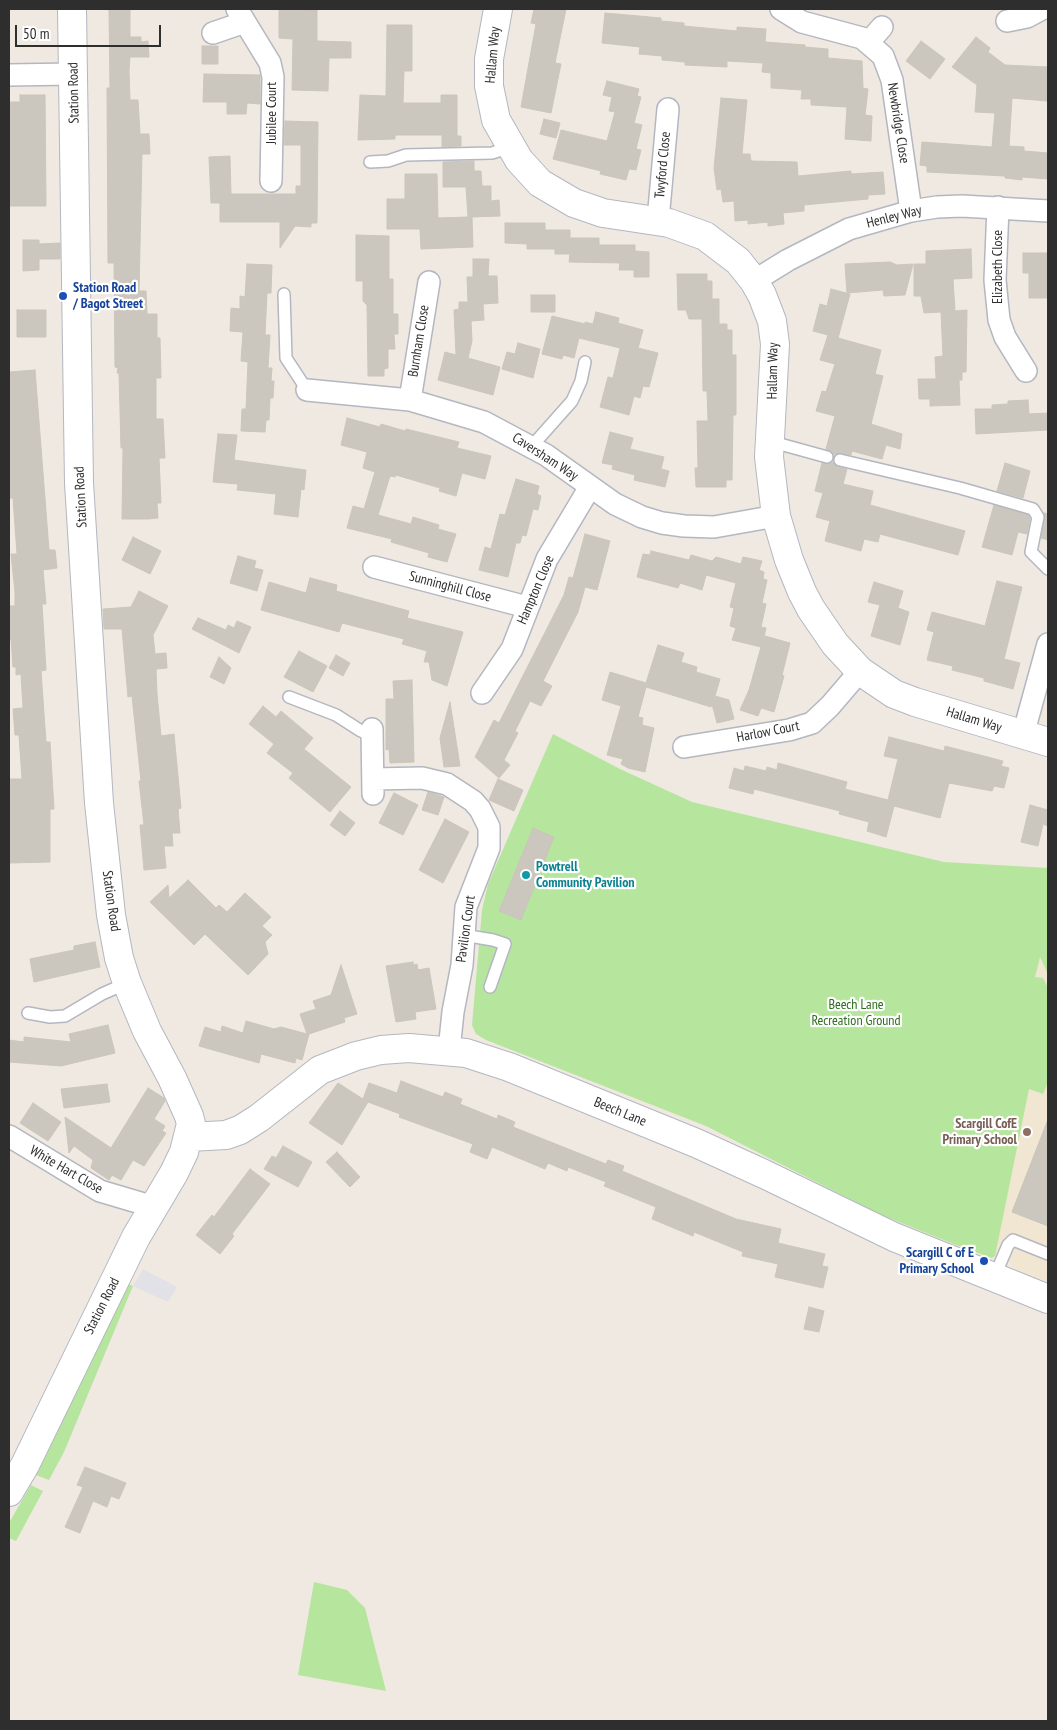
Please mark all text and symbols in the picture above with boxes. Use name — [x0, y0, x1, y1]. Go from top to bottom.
scale bar — [18, 15, 164, 47]
text: 50 m — [23, 24, 49, 43]
street label: Hallam Way — [482, 26, 504, 84]
street label: Station Road — [65, 62, 83, 124]
street label: Newbridge Close — [883, 81, 913, 165]
street label: Jubilee Court — [264, 82, 280, 144]
street label: Twyford Close — [652, 131, 674, 199]
street label: Henley Way — [865, 202, 923, 232]
street label: Elizabeth Close — [990, 230, 1006, 304]
place label: Station Road / Bagot Street — [73, 280, 143, 312]
marker: Station Road / Bagot Street — [57, 290, 69, 302]
street label: Burnham Close — [405, 304, 433, 378]
street label: Hallam Way — [764, 342, 782, 400]
street label: Caversham Way — [509, 429, 581, 485]
street label: Station Road — [71, 466, 91, 528]
street label: Hampton Close — [514, 553, 558, 627]
street label: Sunninghill Close — [407, 568, 493, 606]
street label: Hallam Way — [944, 704, 1004, 736]
street label: Harlow Court — [735, 718, 801, 746]
place label: Powtrell Community Pavilion — [536, 859, 635, 892]
street label: Station Road — [98, 869, 124, 933]
marker: Powtrell Community Pavilion — [520, 869, 532, 881]
street label: Pavilion Court — [453, 894, 479, 964]
park label: Beech Lane Recreation Ground — [811, 997, 901, 1030]
street label: Beech Lane — [591, 1094, 649, 1130]
place label: Scargill CofE Primary School — [943, 1116, 1017, 1148]
marker: Scargill CofE Primary School — [1021, 1126, 1033, 1138]
street label: White Hart Close — [27, 1142, 105, 1198]
place label: Scargill C of E Primary School — [900, 1245, 974, 1278]
marker: Scargill C of E Primary School — [978, 1255, 990, 1267]
street label: Station Road — [81, 1275, 123, 1337]

